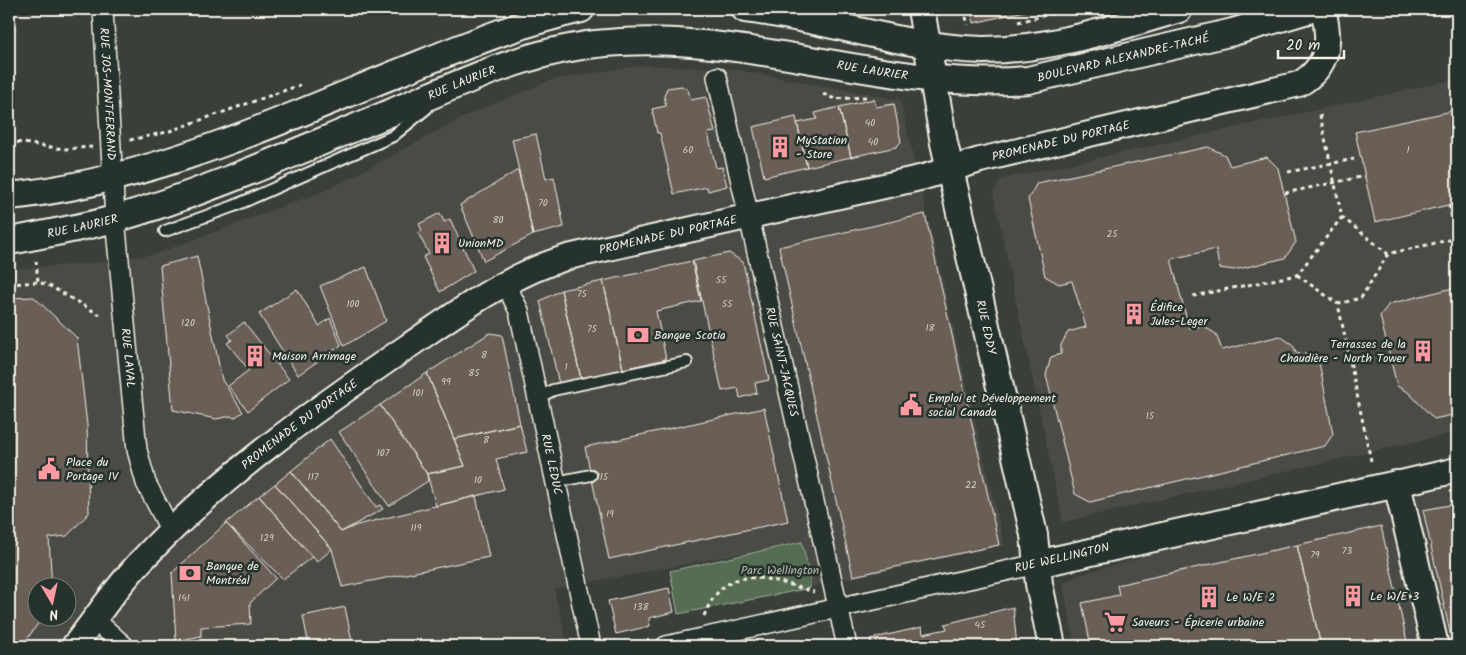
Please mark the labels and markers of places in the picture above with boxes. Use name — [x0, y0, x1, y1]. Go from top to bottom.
place label: MyStation - Store — [796, 131, 847, 164]
building icon: MyStation - Store — [767, 134, 793, 160]
building icon: UnionMD — [429, 230, 455, 256]
place label: UnionMD — [458, 234, 504, 253]
place label: Édifice Jules-Leger — [1150, 298, 1208, 331]
building icon: Édifice Jules-Leger — [1121, 301, 1147, 327]
bank icon: Banque Scotia — [625, 322, 651, 348]
place label: Banque Scotia — [654, 326, 726, 345]
place label: Terrasses de la Chaudière - North Tower — [1280, 335, 1407, 368]
building icon: Terrasses de la Chaudière - North Tower — [1410, 338, 1436, 364]
building icon: Maison Arrimage — [242, 343, 268, 369]
place label: Maison Arrimage — [272, 347, 357, 366]
place label: Emploi et Développement social Canada — [928, 389, 1056, 422]
public building icon: Emploi et Développement social Canada — [898, 392, 924, 418]
place label: Place du Portage IV — [66, 453, 120, 486]
public building icon: Place du Portage IV — [36, 456, 62, 482]
place label: Banque de Montréal — [206, 557, 259, 590]
bank icon: Banque de Montréal — [177, 560, 203, 586]
building icon: Le W/E 3 — [1340, 583, 1366, 609]
building icon: Le W/E 2 — [1196, 584, 1222, 610]
place label: Le W/E 3 — [1370, 587, 1419, 606]
place label: Le W/E 2 — [1226, 588, 1275, 607]
supermarket icon: Saveurs - Épicerie urbaine — [1102, 609, 1128, 635]
place label: Saveurs - Épicerie urbaine — [1132, 613, 1265, 632]

